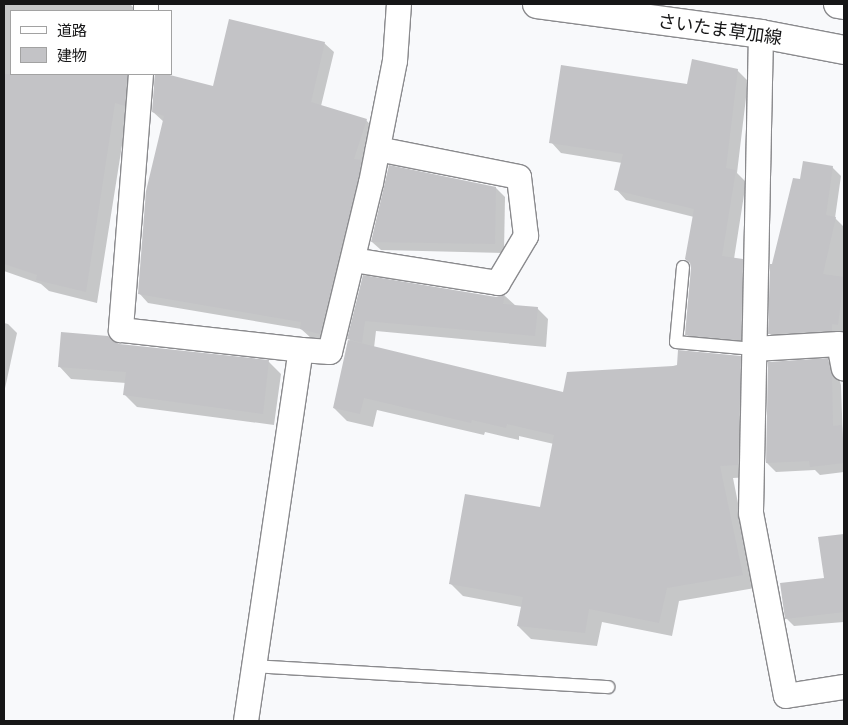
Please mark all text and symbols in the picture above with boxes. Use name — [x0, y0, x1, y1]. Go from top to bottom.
legend — [10, 10, 172, 75]
street label: さいたま草加線 — [656, 10, 784, 48]
text: 道路 — [57, 20, 87, 40]
text: 建物 — [57, 45, 87, 65]

